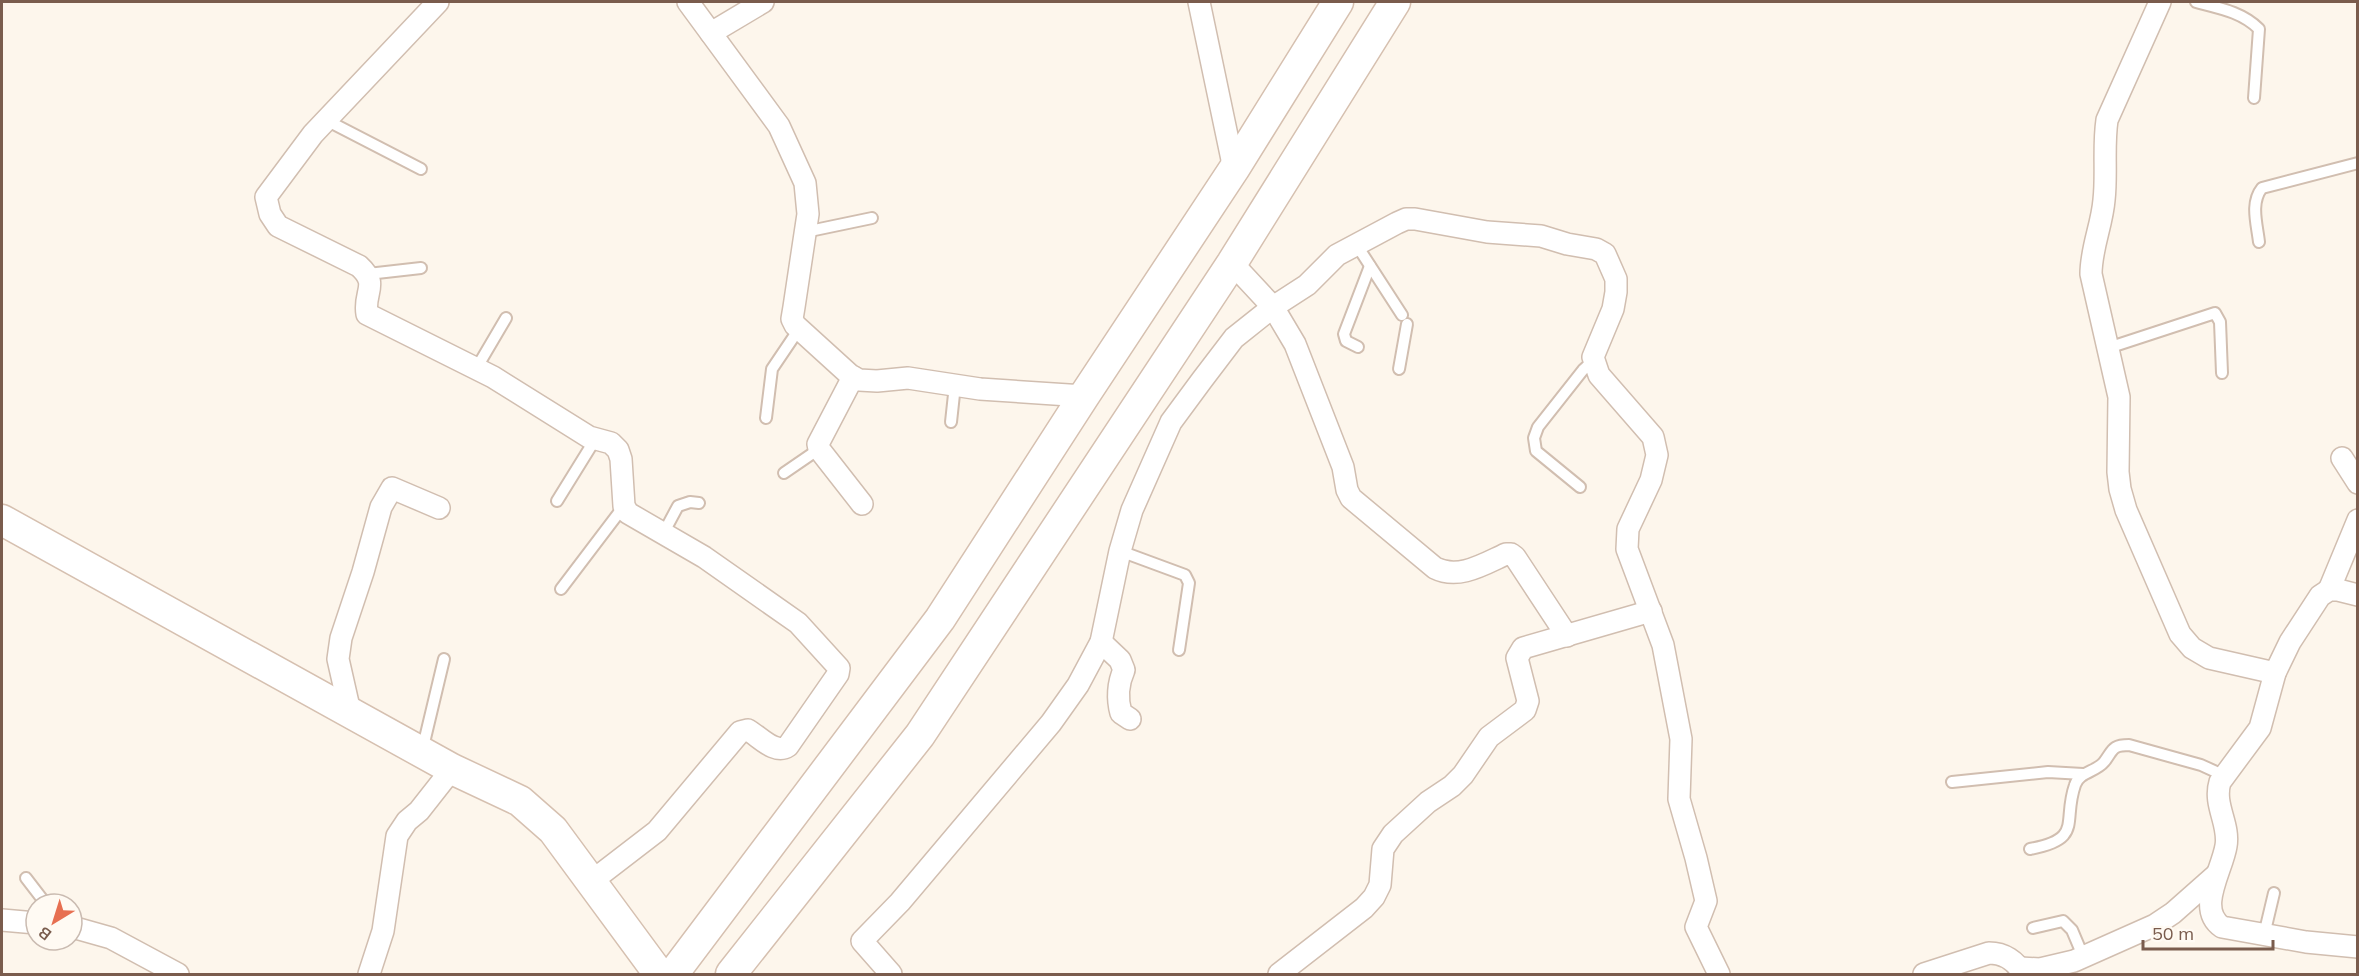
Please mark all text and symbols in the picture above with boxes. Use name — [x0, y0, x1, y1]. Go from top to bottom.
north arrow — [24, 892, 84, 952]
scale bar — [2143, 913, 2274, 951]
text: 50 m — [2152, 922, 2194, 945]
text: B — [34, 923, 55, 945]

